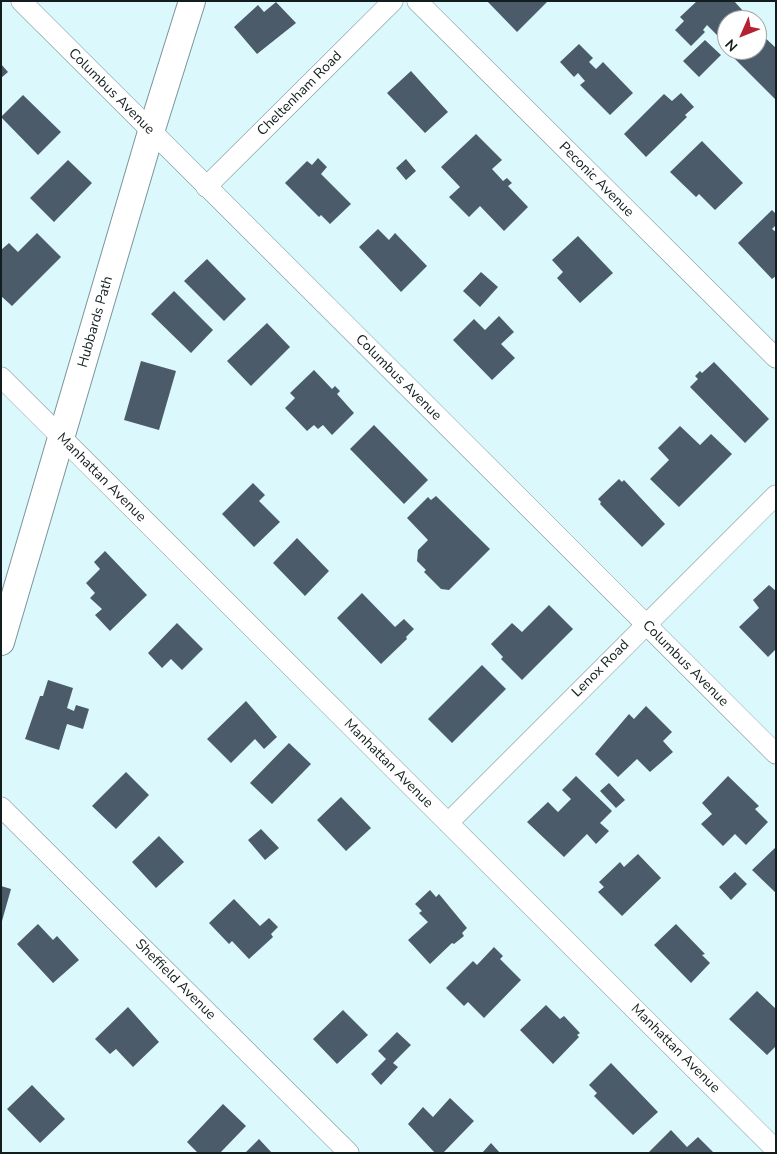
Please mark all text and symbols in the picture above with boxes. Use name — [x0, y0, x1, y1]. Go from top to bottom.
north arrow — [717, 10, 767, 60]
text: N — [721, 35, 742, 55]
street label: Columbus Avenue — [65, 46, 157, 138]
street label: Cheltenham Road — [254, 48, 346, 140]
street label: Peconic Avenue — [555, 139, 637, 221]
street label: Hubbards Path — [75, 274, 117, 370]
street label: Columbus Avenue — [352, 332, 444, 424]
street label: Manhattan Avenue — [53, 430, 149, 526]
street label: Columbus Avenue — [639, 618, 731, 710]
street label: Lenox Road — [569, 637, 633, 701]
street label: Manhattan Avenue — [340, 716, 436, 812]
street label: Sheffield Avenue — [131, 936, 219, 1024]
street label: Manhattan Avenue — [627, 1001, 723, 1097]

